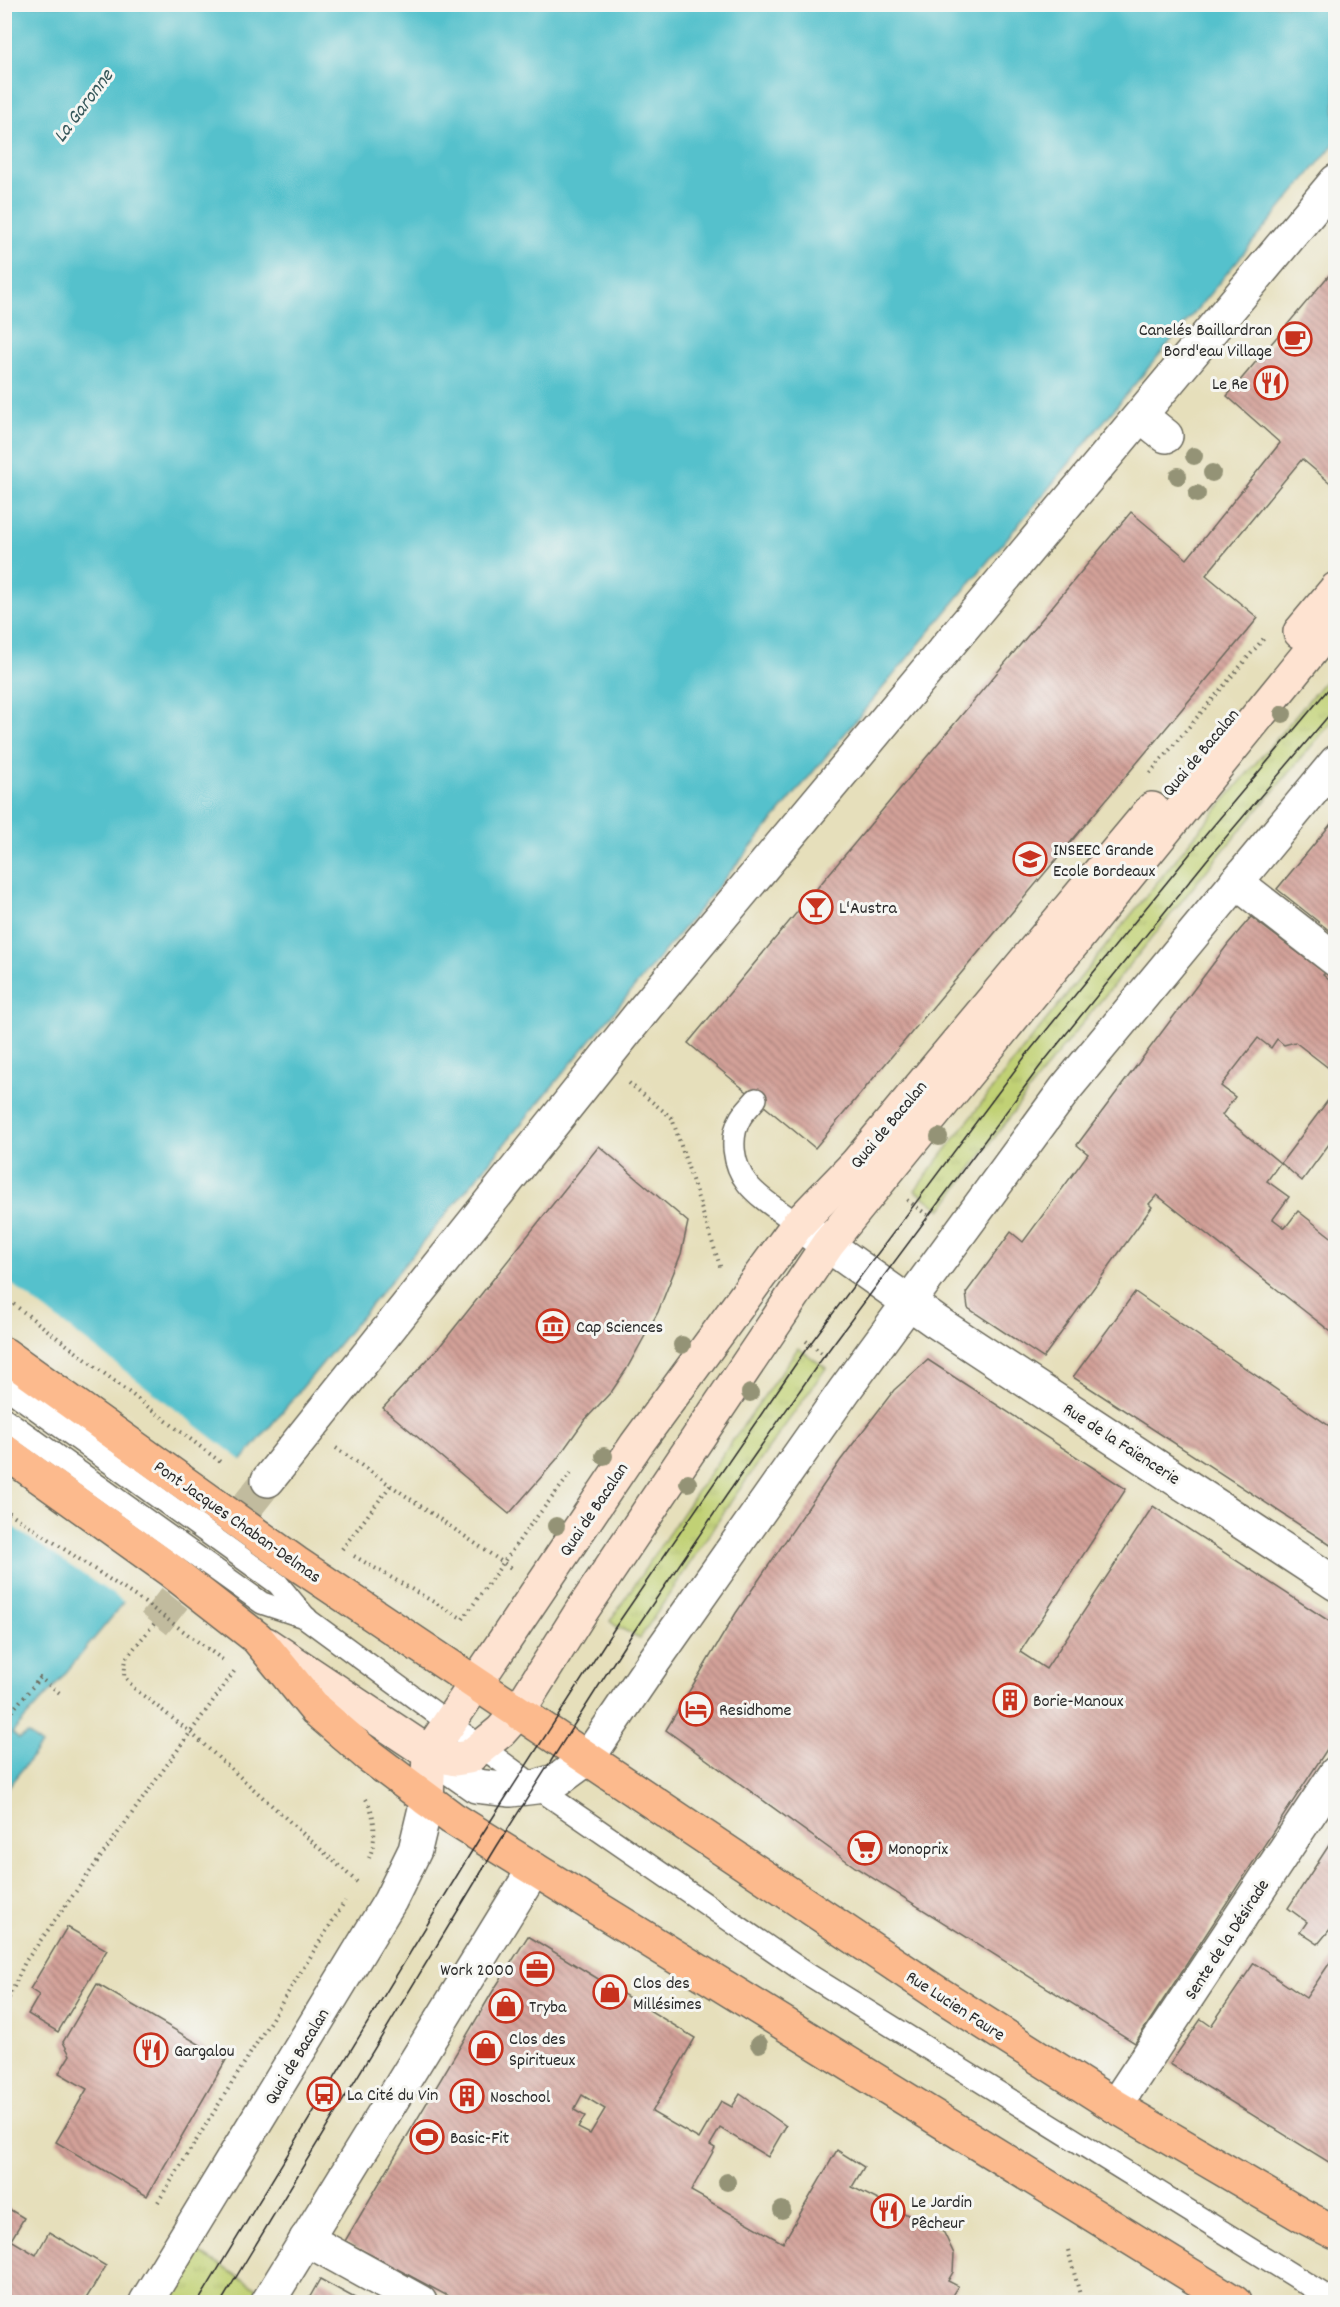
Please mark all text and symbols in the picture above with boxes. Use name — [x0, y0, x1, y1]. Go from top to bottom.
water label: La Garonne — [48, 63, 122, 149]
place label: Canelés Baillardran Bord'eau Village — [1139, 319, 1272, 365]
cafe icon: Canelés Baillardran Bord'eau Village — [1277, 321, 1313, 357]
restaurant icon: Le Re — [1253, 365, 1289, 401]
place label: Le Re — [1212, 373, 1248, 398]
street label: Quai de Bacalan — [1158, 704, 1246, 803]
place label: INSEEC Grande Ecole Bordeaux — [1053, 839, 1156, 885]
school or university icon: INSEEC Grande Ecole Bordeaux — [1012, 841, 1048, 877]
bar icon: L'Austra — [798, 889, 834, 925]
place label: L'Austra — [839, 897, 897, 922]
street label: Quai de Bacalan — [846, 1076, 934, 1175]
museum icon: Cap Sciences — [535, 1308, 571, 1344]
place label: Cap Sciences — [576, 1316, 663, 1341]
street label: Rue de la Faïencerie — [1057, 1398, 1184, 1492]
street label: Pont Jacques Chaban-Delmas — [148, 1456, 325, 1590]
street label: Quai de Bacalan — [554, 1459, 636, 1562]
building icon: Borie-Manoux — [992, 1682, 1028, 1718]
place label: Borie-Manoux — [1033, 1690, 1124, 1715]
hotel icon: Residhome — [678, 1691, 714, 1727]
place label: Residhome — [719, 1699, 792, 1724]
supermarket icon: Monoprix — [847, 1830, 883, 1866]
place label: Monoprix — [888, 1838, 948, 1863]
street label: Sente de la Désirade — [1180, 1875, 1277, 2006]
office icon: Work 2000 — [519, 1951, 555, 1987]
place label: Work 2000 — [440, 1959, 514, 1984]
street label: Rue Lucien Faure — [900, 1966, 1009, 2049]
place label: Clos des Millésimes — [633, 1972, 702, 2018]
shop icon: Clos des Millésimes — [592, 1974, 628, 2010]
shop icon: Tryba — [488, 1988, 524, 2024]
place label: Tryba — [529, 1996, 567, 2021]
street label: Quai de Bacalan — [260, 2004, 337, 2110]
place label: Clos des Spiritueux — [509, 2028, 576, 2074]
shop icon: Clos des Spiritueux — [468, 2030, 504, 2066]
restaurant icon: Gargalou — [133, 2032, 169, 2068]
place label: Gargalou — [174, 2040, 235, 2065]
bus stop icon: La Cité du Vin — [306, 2076, 342, 2112]
building icon: Noschool — [449, 2078, 485, 2114]
place label: La Cité du Vin — [347, 2084, 438, 2109]
place label: Noschool — [490, 2086, 551, 2111]
sports icon: Basic-Fit — [409, 2119, 445, 2155]
place label: Basic-Fit — [450, 2127, 510, 2152]
place label: Le Jardin Pêcheur — [911, 2191, 972, 2237]
restaurant icon: Le Jardin Pêcheur — [870, 2193, 906, 2229]

